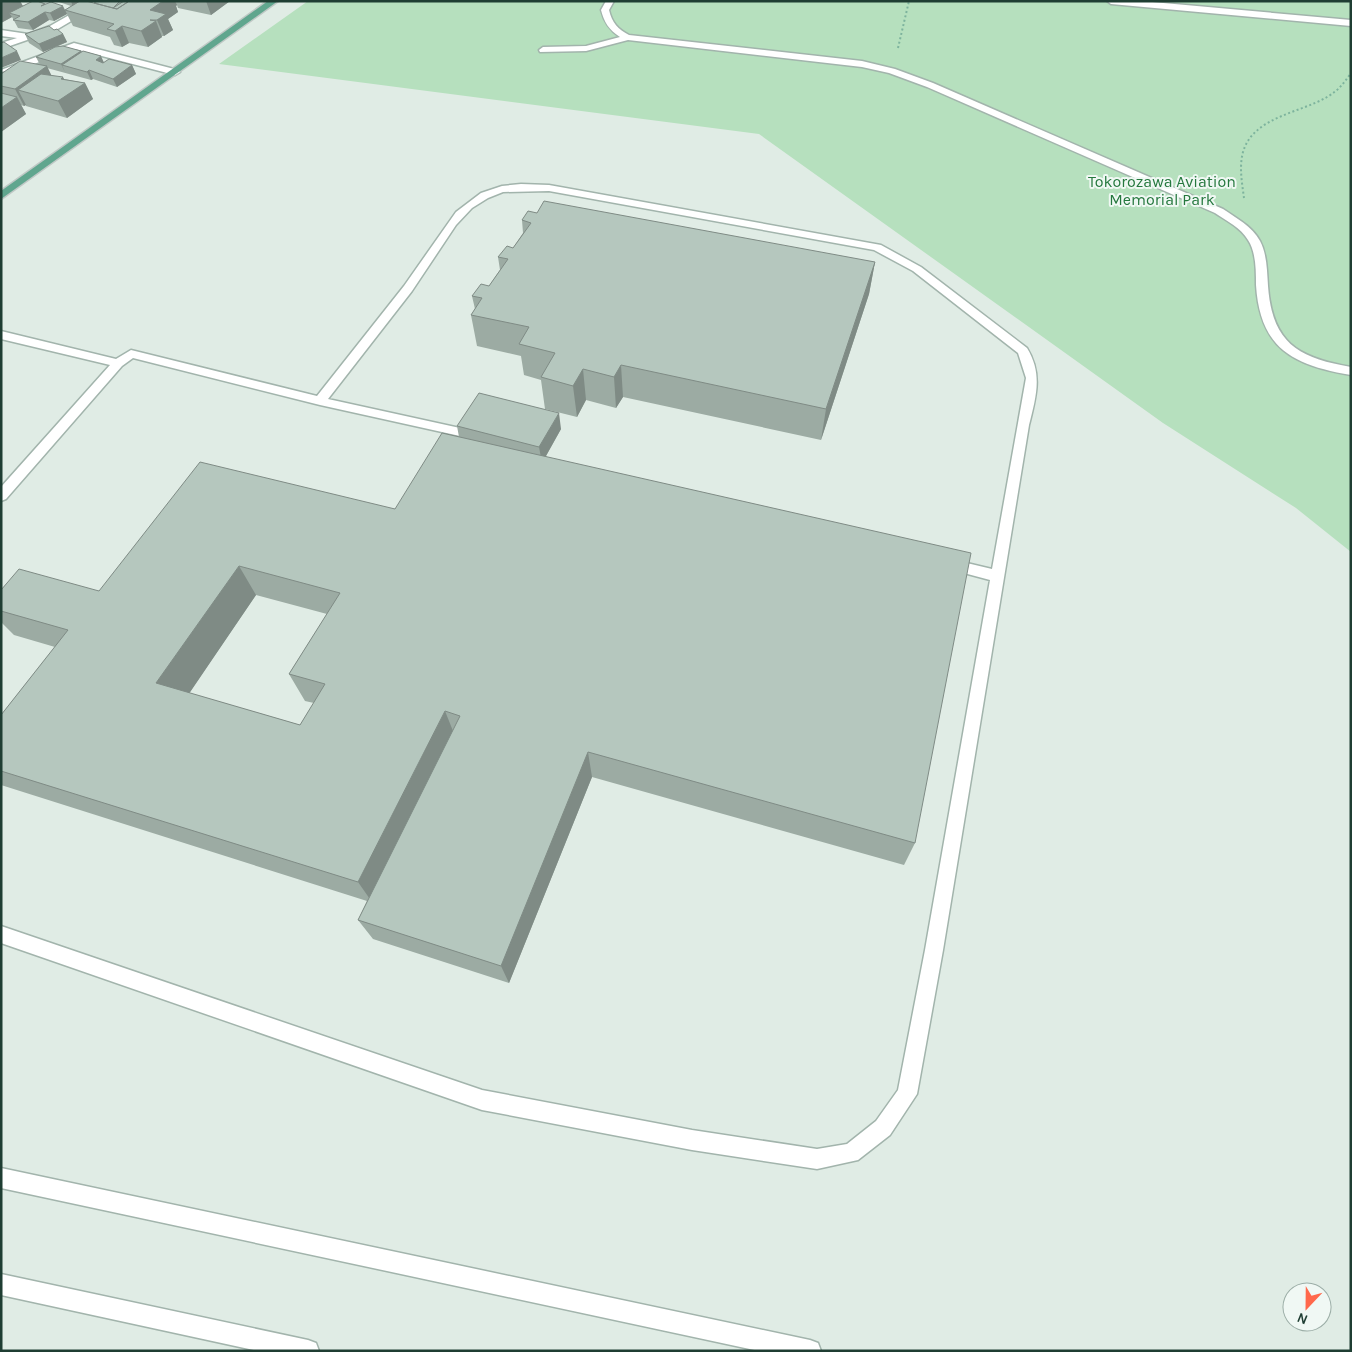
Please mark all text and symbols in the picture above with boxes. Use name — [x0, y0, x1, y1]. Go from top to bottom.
park label: Tokorozawa Aviation Memorial Park — [1088, 172, 1236, 209]
north arrow — [1282, 1282, 1332, 1332]
text: N — [1294, 1309, 1310, 1328]

